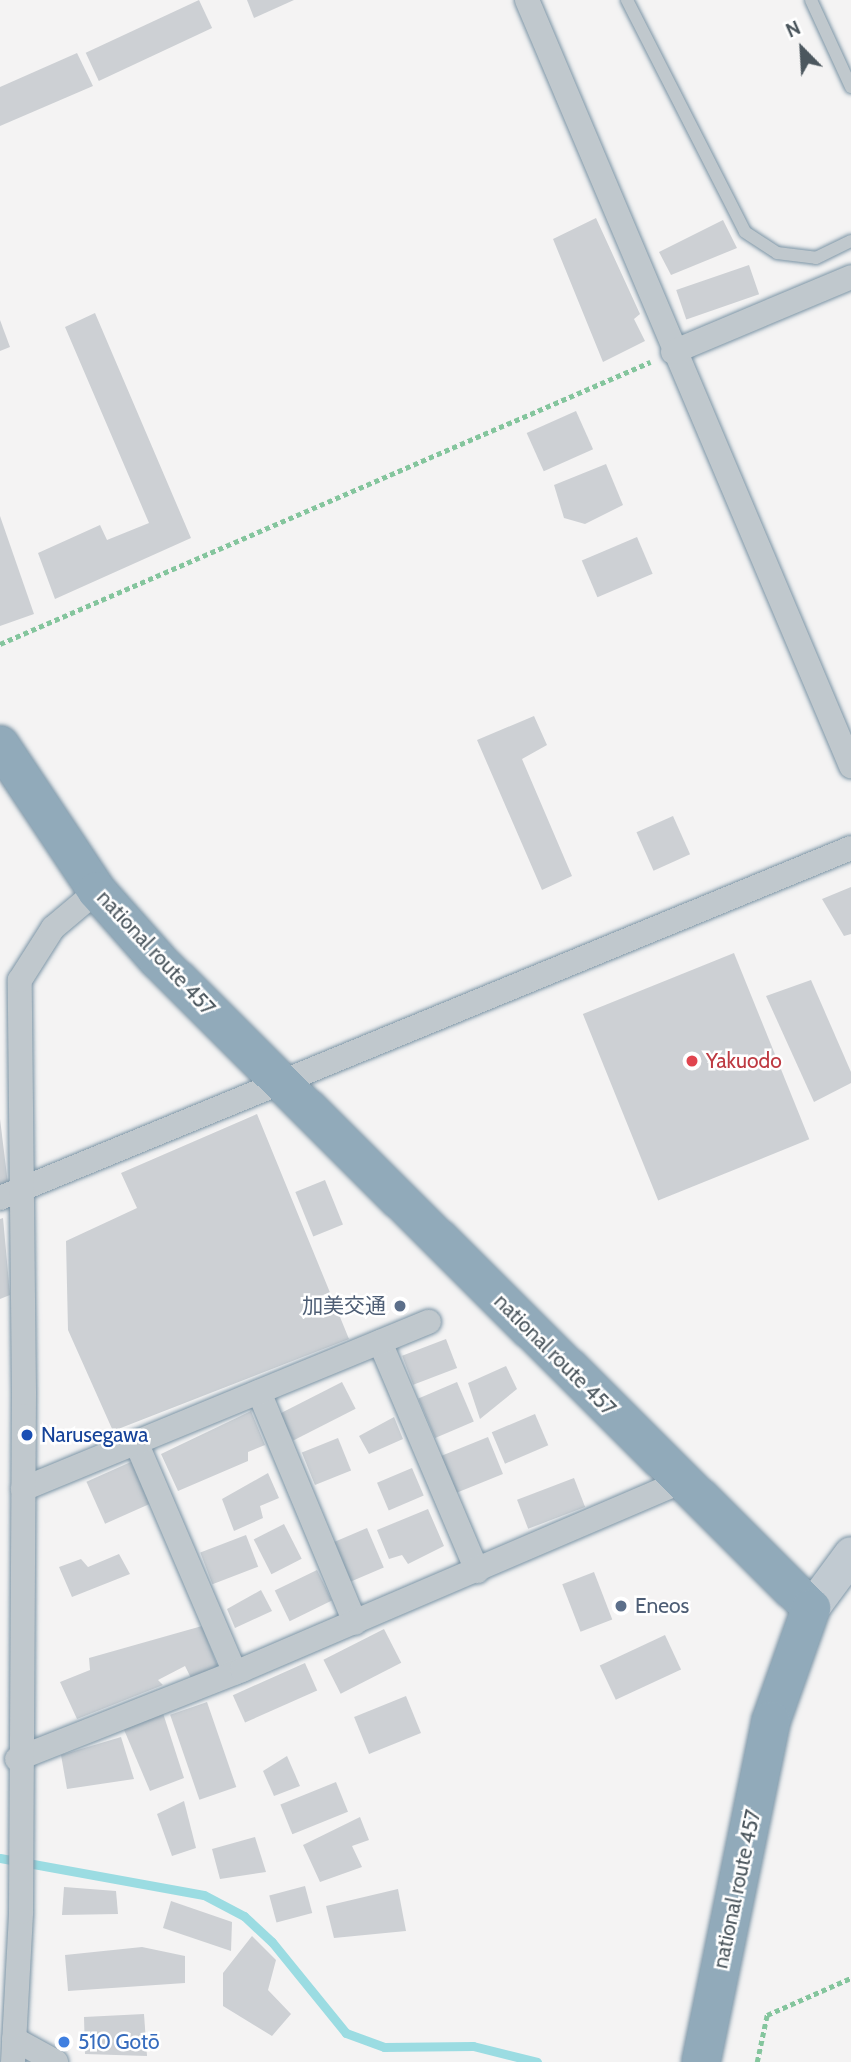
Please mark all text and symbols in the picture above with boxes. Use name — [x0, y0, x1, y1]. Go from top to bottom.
north arrow — [767, 14, 837, 84]
text: N — [782, 16, 804, 43]
street label: national route 457 — [92, 885, 220, 1021]
place label: Yakuodo — [706, 1048, 782, 1074]
marker: Yakuodo — [684, 1053, 700, 1069]
street label: national route 457 — [489, 1289, 621, 1421]
place label: 加美交通 — [302, 1293, 386, 1319]
marker: 加美交通 — [392, 1298, 408, 1314]
place label: Narusegawa — [41, 1422, 148, 1448]
marker: Narusegawa — [19, 1427, 35, 1443]
place label: Eneos — [635, 1593, 689, 1619]
marker: Eneos — [613, 1598, 629, 1614]
street label: national route 457 — [708, 1807, 766, 1971]
place label: 510 Gotō — [78, 2029, 160, 2055]
marker: 510 Gotō — [56, 2034, 72, 2050]

